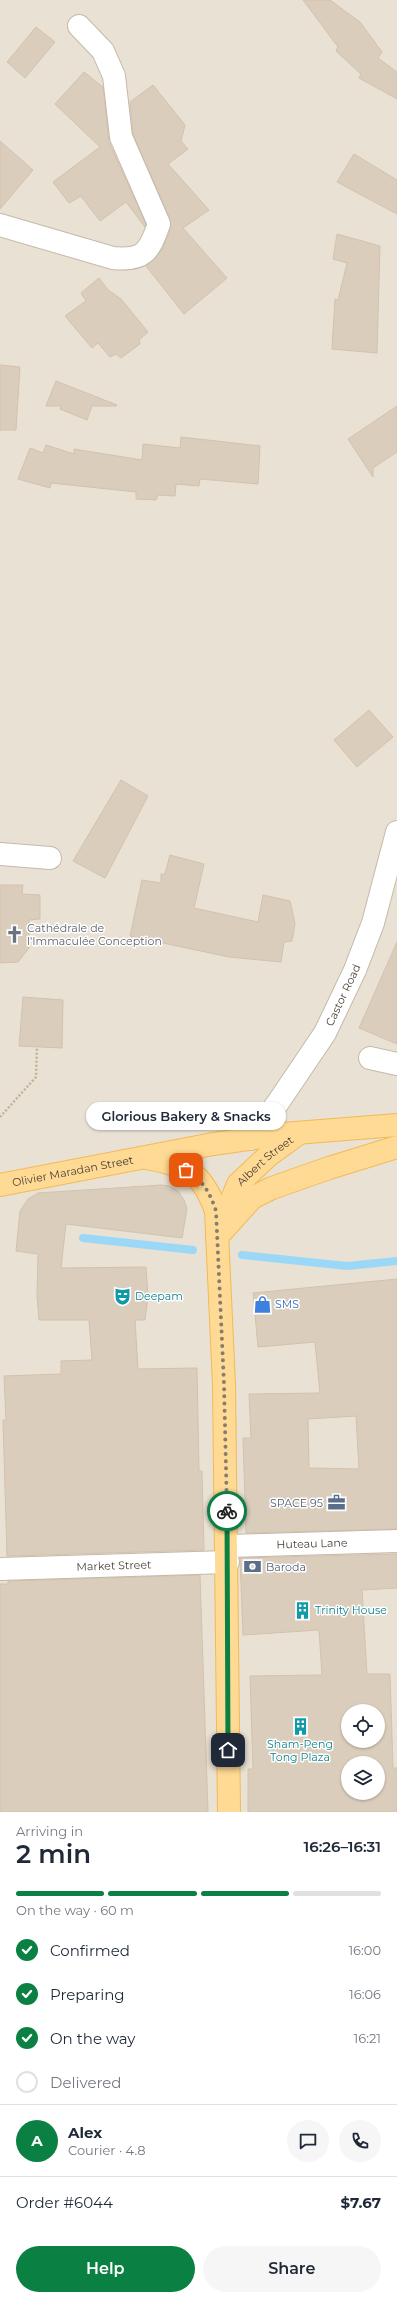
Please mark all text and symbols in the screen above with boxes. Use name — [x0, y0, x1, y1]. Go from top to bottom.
place label: Cathédrale de l'Immaculée Conception — [27, 921, 162, 948]
church icon: Cathédrale de l'Immaculée Conception — [4, 924, 24, 944]
street label: Castor Road — [322, 962, 364, 1028]
callout: Glorious Bakery & Snacks — [86, 1102, 286, 1130]
text: Glorious Bakery & Snacks — [101, 1108, 271, 1124]
street label: Albert Street — [234, 1132, 296, 1189]
street label: Olivier Maradan Street — [11, 1152, 135, 1190]
pin — [169, 1153, 203, 1187]
icon: bag — [175, 1159, 197, 1181]
theatre icon: Deepam — [112, 1286, 132, 1306]
place label: Deepam — [135, 1289, 183, 1303]
shop icon: SMS — [252, 1294, 272, 1314]
place label: SMS — [275, 1297, 299, 1311]
courier — [207, 1491, 247, 1531]
office icon: SPACE 95 — [326, 1493, 346, 1513]
place label: SPACE 95 — [270, 1496, 323, 1510]
icon: bike — [216, 1500, 238, 1522]
street label: Huteau Lane — [276, 1535, 348, 1552]
street label: Market Street — [76, 1557, 152, 1574]
bank icon: Baroda — [243, 1557, 263, 1577]
place label: Baroda — [266, 1560, 306, 1574]
building icon: Trinity House — [292, 1600, 312, 1620]
place label: Trinity House — [315, 1603, 387, 1617]
map controls — [341, 1704, 385, 1800]
button: locate — [341, 1704, 385, 1748]
building icon: Sham-Peng Tong Plaza — [290, 1716, 310, 1736]
pin — [211, 1733, 245, 1767]
place label: Sham-Peng Tong Plaza — [267, 1737, 333, 1764]
icon: home — [217, 1739, 239, 1761]
button: layers — [341, 1756, 385, 1800]
text: Arriving in — [16, 1823, 83, 1839]
text: 16:26–16:31 — [304, 1837, 381, 1856]
text: 2 min — [16, 1838, 91, 1870]
text: On the way · 60 m — [16, 1902, 134, 1918]
icon: check — [16, 1939, 38, 1961]
text: Confirmed — [50, 1941, 130, 1960]
text: 16:00 — [348, 1942, 381, 1958]
icon: check — [16, 1983, 38, 2005]
text: Preparing — [50, 1985, 125, 2004]
text: 16:06 — [349, 1986, 381, 2002]
icon: check — [16, 2027, 38, 2049]
text: On the way — [50, 2029, 135, 2048]
text: 16:21 — [354, 2030, 381, 2046]
text: Delivered — [50, 2073, 122, 2092]
button: chat — [287, 2120, 329, 2162]
button: phone — [339, 2120, 381, 2162]
text: Alex — [68, 2123, 102, 2142]
text: A — [31, 2131, 43, 2150]
text: Courier · 4.8 — [68, 2142, 146, 2158]
text: Order #6044 — [16, 2193, 113, 2212]
text: $7.67 — [340, 2193, 381, 2212]
button: Help — [16, 2246, 195, 2292]
button: Share — [203, 2246, 381, 2292]

